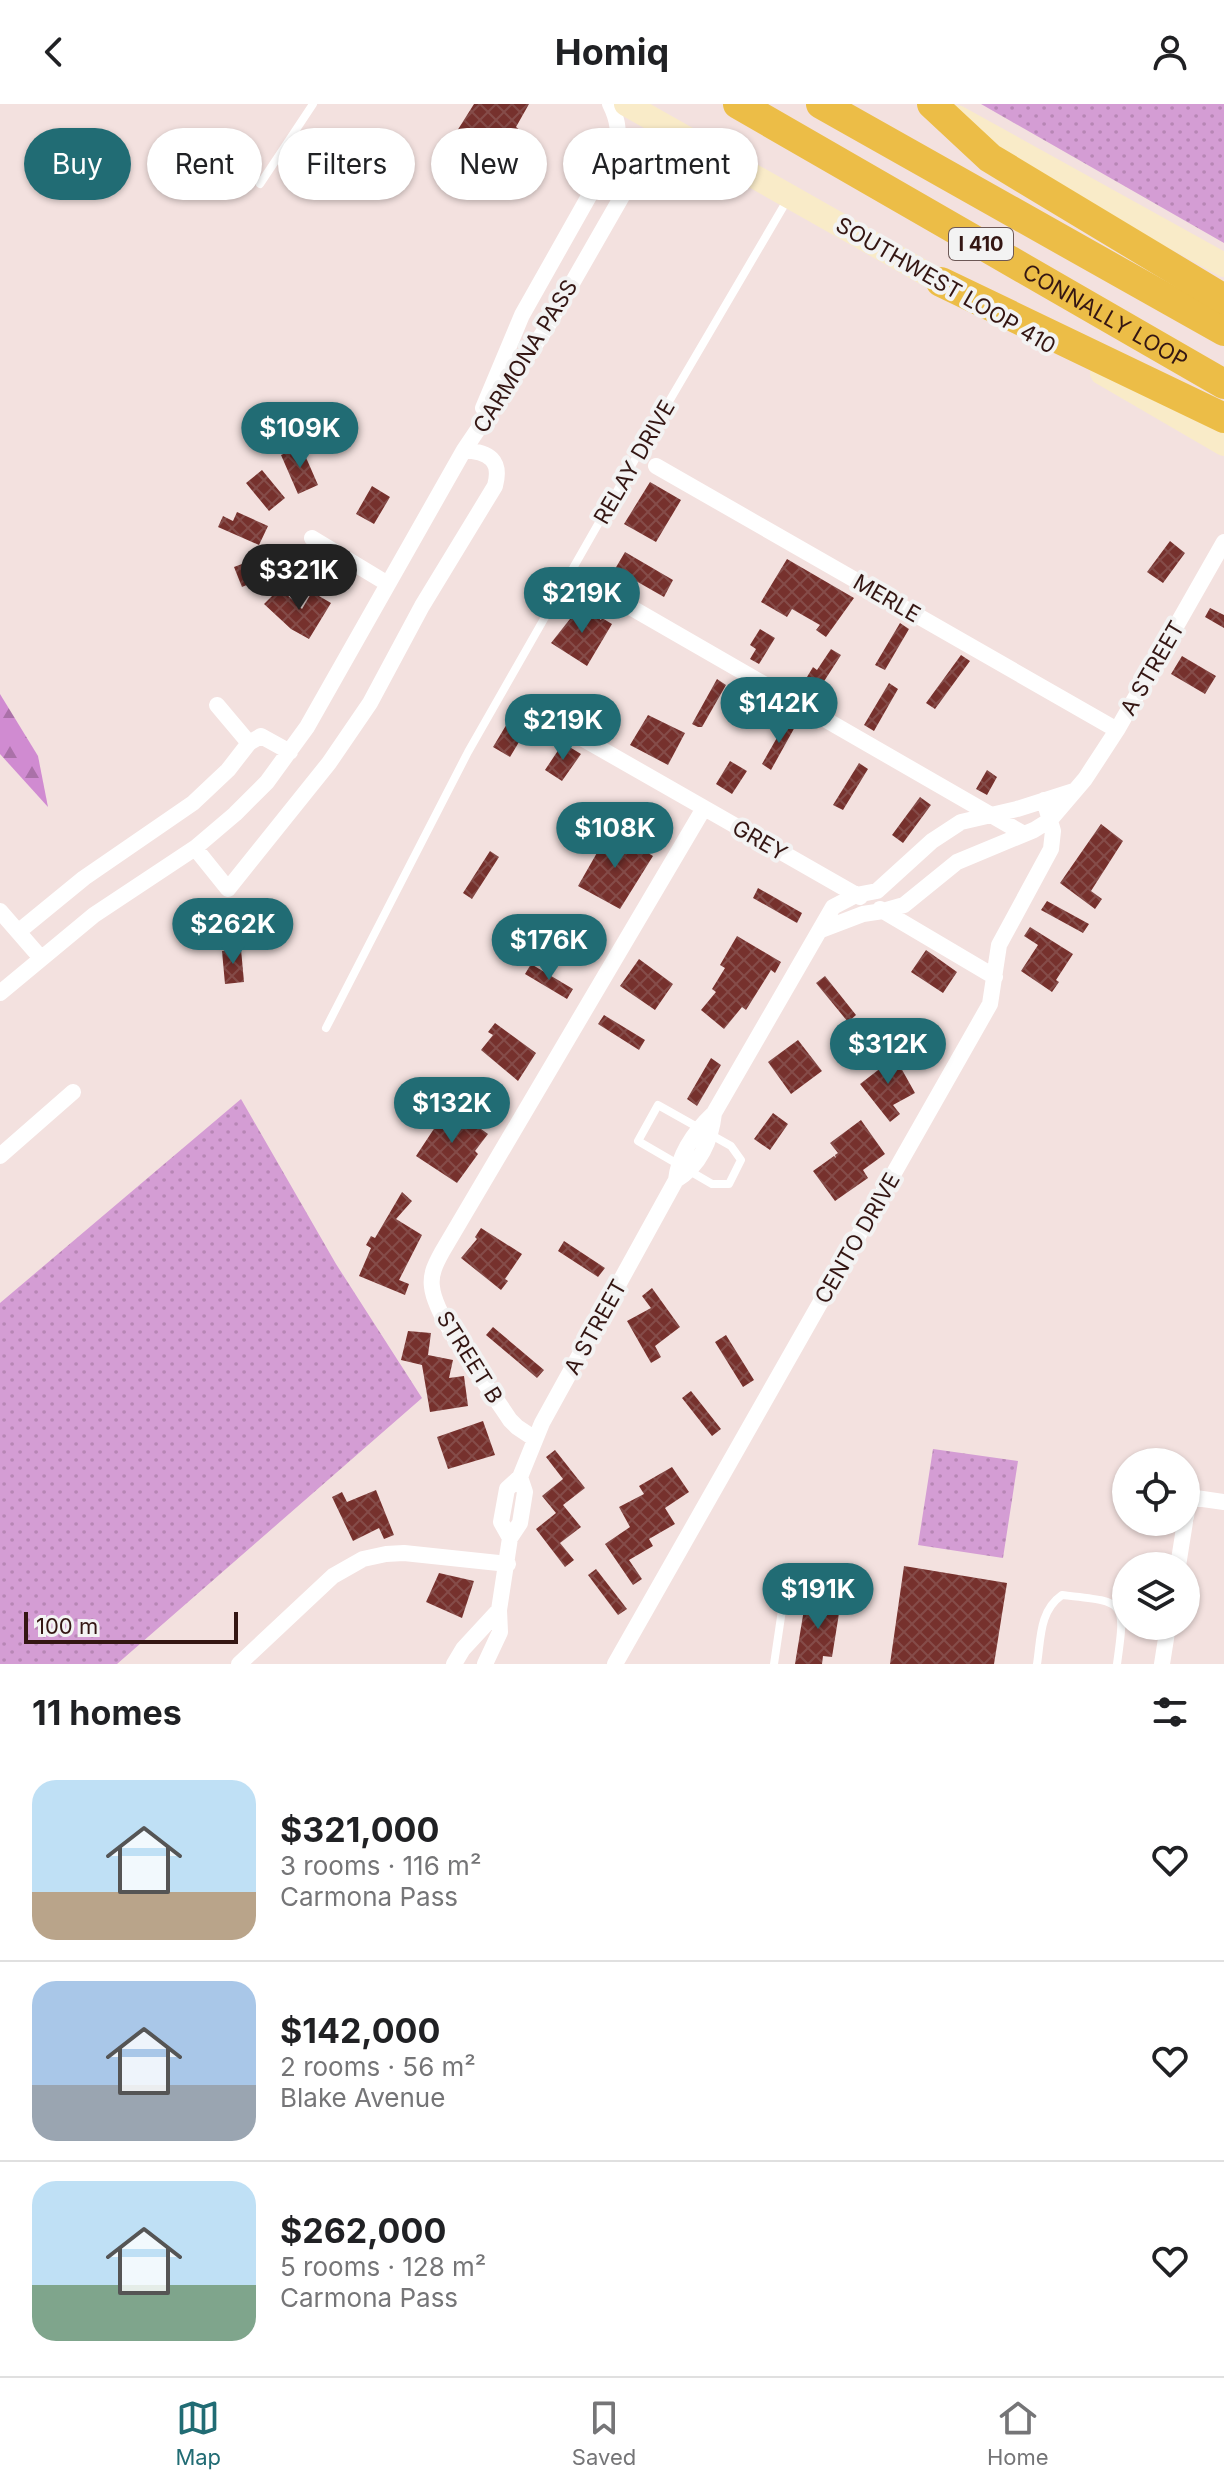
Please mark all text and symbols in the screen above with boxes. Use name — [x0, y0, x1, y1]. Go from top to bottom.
icon: back — [32, 30, 76, 74]
text: Homiq — [555, 30, 669, 74]
icon: person — [1148, 30, 1192, 74]
chip: Buy — [24, 128, 131, 200]
chip: Rent — [147, 128, 262, 200]
chip: Filters — [278, 128, 415, 200]
chip: New — [431, 128, 547, 200]
chip: Apartment — [563, 128, 758, 200]
street label: SOUTHWEST LOOP 410 — [831, 211, 1061, 359]
road number: I 410 — [949, 228, 1013, 260]
street label: CONNALLY LOOP — [1018, 258, 1192, 373]
street label: CARMONA PASS — [467, 275, 583, 437]
street label: RELAY DRIVE — [588, 395, 680, 529]
pin: $109K — [244, 402, 356, 470]
text: $109K — [259, 412, 341, 443]
pin: $321K — [243, 544, 355, 612]
text: $321K — [259, 554, 339, 585]
pin: $219K — [526, 567, 638, 635]
street label: MERLE — [849, 569, 925, 627]
text: $219K — [542, 577, 622, 608]
street label: A STREET — [1115, 616, 1189, 720]
pin: $142K — [723, 677, 835, 745]
text: $142K — [739, 687, 819, 718]
pin: $219K — [507, 694, 619, 762]
text: $219K — [523, 704, 603, 735]
pin: $108K — [559, 802, 671, 870]
text: $108K — [574, 812, 656, 843]
street label: GREY — [728, 814, 792, 866]
pin: $262K — [177, 898, 289, 966]
text: $262K — [190, 908, 276, 939]
pin: $176K — [493, 914, 605, 982]
text: $176K — [510, 924, 588, 955]
pin: $312K — [832, 1018, 944, 1086]
text: $312K — [848, 1028, 928, 1059]
pin: $132K — [396, 1077, 508, 1145]
text: $132K — [412, 1087, 492, 1118]
street label: CENTO DRIVE — [809, 1168, 905, 1308]
street label: A STREET — [558, 1275, 632, 1379]
street label: STREET B — [431, 1306, 509, 1408]
map controls — [1112, 1448, 1200, 1640]
button: locate — [1112, 1448, 1200, 1536]
button: layers — [1112, 1552, 1200, 1640]
pin: $191K — [762, 1563, 874, 1631]
text: $191K — [780, 1573, 856, 1604]
scale bar — [24, 1608, 238, 1644]
text: 100 m — [36, 1613, 98, 1639]
icon: filters — [1148, 1690, 1192, 1734]
text: 11 homes — [32, 1692, 182, 1733]
text: $321,000 — [280, 1809, 439, 1850]
icon: home — [96, 1812, 192, 1908]
icon: heart — [1148, 1838, 1192, 1882]
text: 3 rooms · 116 m² — [280, 1850, 481, 1881]
text: Carmona Pass — [280, 1881, 458, 1912]
text: $142,000 — [280, 2010, 440, 2051]
icon: home — [96, 2013, 192, 2109]
icon: heart — [1148, 2039, 1192, 2083]
text: 2 rooms · 56 m² — [280, 2051, 476, 2082]
text: Blake Avenue — [280, 2082, 445, 2113]
text: $262,000 — [280, 2210, 446, 2251]
icon: home — [96, 2213, 192, 2309]
icon: heart — [1148, 2239, 1192, 2283]
text: 5 rooms · 128 m² — [280, 2251, 486, 2282]
text: Carmona Pass — [280, 2282, 458, 2313]
tab: Map — [175, 2396, 221, 2470]
tab: Saved — [572, 2396, 636, 2470]
tab: Home — [987, 2396, 1049, 2470]

